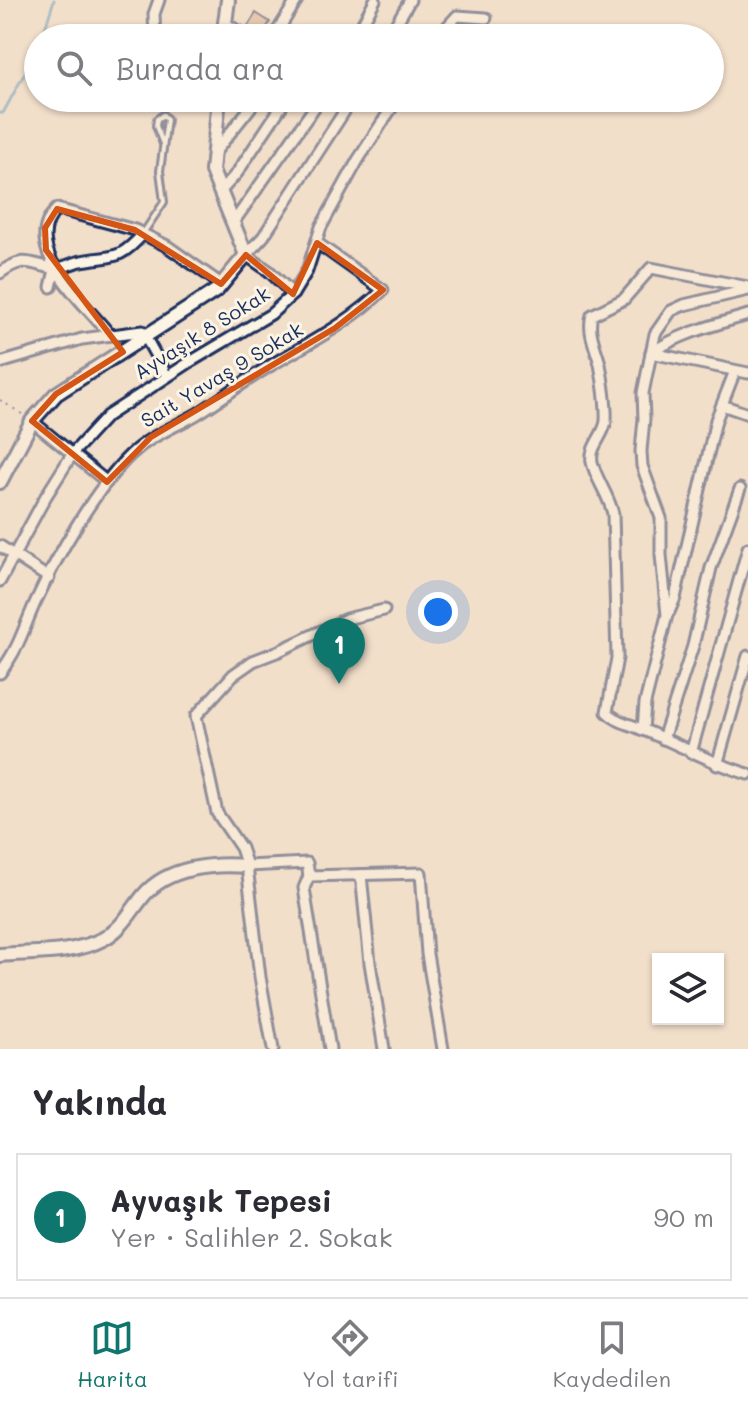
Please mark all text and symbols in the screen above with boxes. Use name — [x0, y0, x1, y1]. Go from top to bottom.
search box — [24, 24, 724, 112]
icon: search — [52, 46, 96, 90]
text: Burada ara — [116, 48, 285, 88]
street label: Ayvaşık 8 Sokak — [129, 280, 274, 384]
street label: Sait Yavaş 9 Sokak — [136, 315, 307, 433]
your location — [418, 592, 458, 632]
pin: 1 — [313, 618, 365, 684]
map controls — [652, 953, 724, 1025]
button: layers — [652, 953, 724, 1025]
text: Yakında — [32, 1079, 167, 1124]
text: Ayvaşık Tepesi — [110, 1180, 332, 1220]
text: 1 — [54, 1200, 66, 1234]
text: 90 m — [654, 1200, 714, 1234]
text: Yer · Salihler 2. Sokak — [110, 1220, 393, 1254]
tab: Harita — [77, 1316, 148, 1393]
tab: Yol tarifi — [302, 1316, 398, 1393]
tab: Kaydedilen — [553, 1316, 671, 1393]

